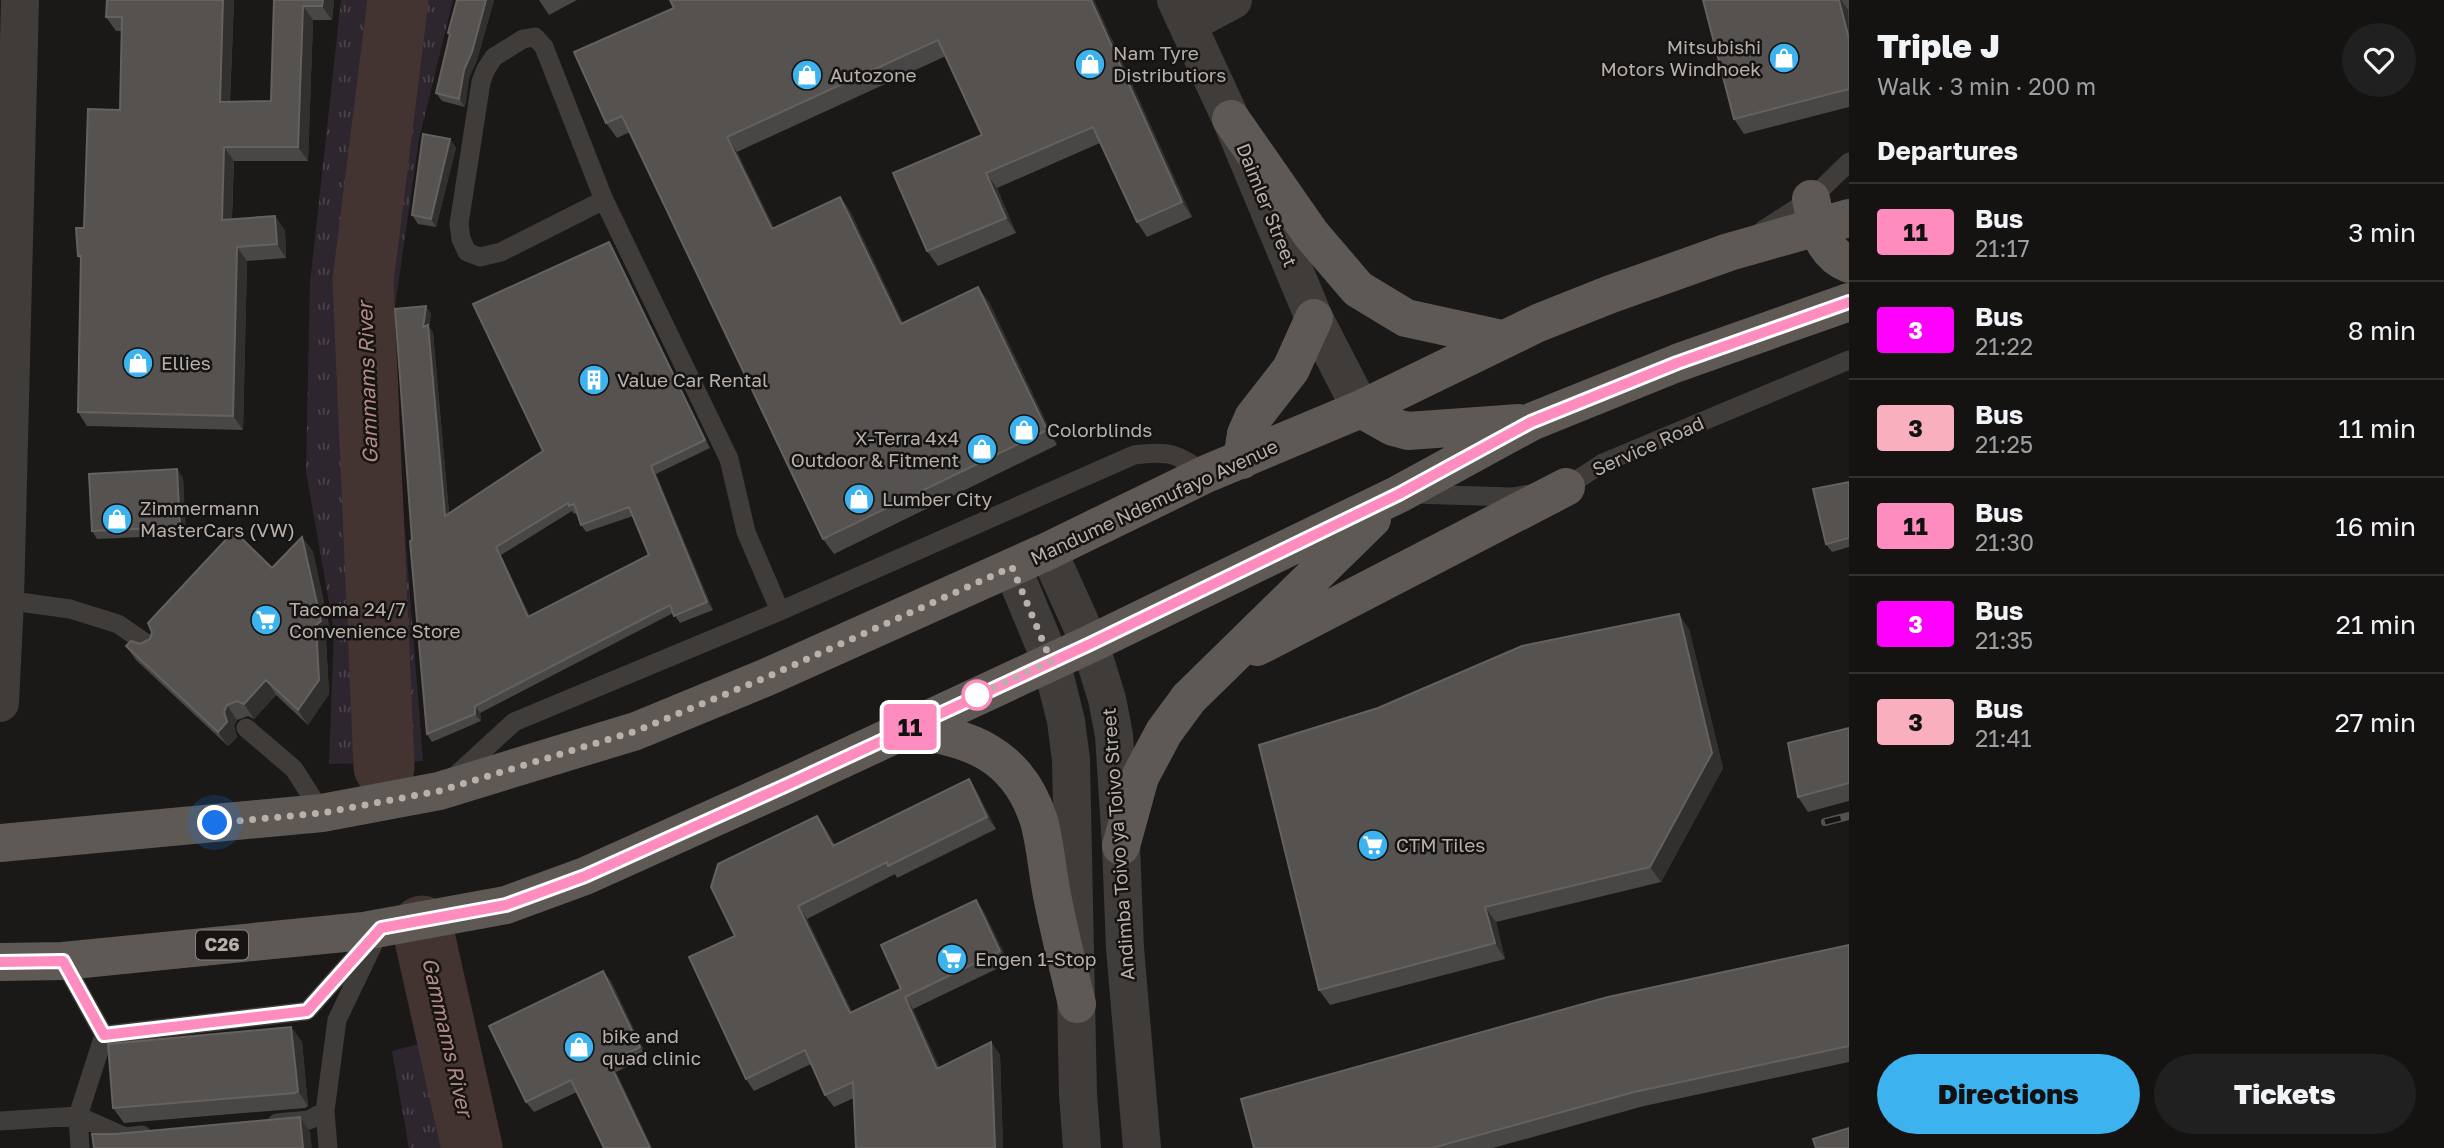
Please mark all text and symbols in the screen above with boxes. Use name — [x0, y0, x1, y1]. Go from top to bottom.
button: heart — [2342, 23, 2416, 97]
text: Triple J — [1877, 26, 2000, 65]
place label: Mitsubishi Motors Windhoek — [1600, 35, 1761, 80]
place label: Nam Tyre Distributiors — [1113, 41, 1226, 86]
shop icon: Mitsubishi Motors Windhoek — [1767, 41, 1801, 75]
shop icon: Nam Tyre Distributiors — [1073, 47, 1107, 81]
shop icon: Autozone — [790, 58, 824, 92]
place label: Autozone — [830, 63, 917, 86]
text: Walk · 3 min · 200 m — [1877, 72, 2096, 100]
text: Departures — [1877, 135, 2018, 166]
street label: Daimler Street — [1232, 140, 1303, 270]
text: Bus — [1975, 203, 2023, 234]
text: 11 — [1903, 217, 1928, 246]
text: 3 min — [2348, 217, 2416, 248]
text: 21:17 — [1975, 234, 2030, 262]
water label: Gammams River — [351, 299, 383, 465]
text: Bus — [1975, 301, 2023, 332]
text: 3 — [1908, 315, 1923, 344]
text: 8 min — [2348, 315, 2416, 346]
text: 21:22 — [1975, 332, 2033, 360]
shop icon: Ellies — [121, 346, 155, 380]
place label: Ellies — [161, 351, 211, 374]
building icon: Value Car Rental — [577, 363, 611, 397]
place label: Value Car Rental — [617, 368, 768, 391]
text: Bus — [1975, 399, 2023, 430]
street label: Service Road — [1588, 411, 1707, 480]
shop icon: Colorblinds — [1007, 413, 1041, 447]
text: 3 — [1908, 413, 1923, 442]
text: 11 min — [2338, 413, 2416, 444]
place label: Colorblinds — [1047, 418, 1152, 441]
place label: X-Terra 4x4 Outdoor & Fitment — [791, 426, 959, 471]
text: 21:25 — [1975, 430, 2033, 458]
shop icon: X-Terra 4x4 Outdoor & Fitment — [965, 432, 999, 466]
street label: Mandume Ndemufayo Avenue — [1026, 434, 1281, 569]
shop icon: Lumber City — [842, 482, 876, 516]
place label: Lumber City — [882, 487, 993, 510]
place label: Zimmermann MasterCars (VW) — [140, 496, 295, 541]
text: Bus — [1975, 497, 2023, 528]
shop icon: Zimmermann MasterCars (VW) — [100, 502, 134, 536]
text: 11 — [1903, 511, 1928, 540]
text: 16 min — [2335, 511, 2416, 542]
text: 21:30 — [1975, 528, 2034, 556]
text: Bus — [1975, 595, 2023, 626]
place label: Tacoma 24/7 Convenience Store — [289, 597, 461, 642]
supermarket icon: Tacoma 24/7 Convenience Store — [249, 603, 283, 637]
text: 3 — [1908, 609, 1923, 638]
text: 21 min — [2336, 609, 2416, 640]
text: 21:35 — [1975, 626, 2033, 654]
unlabelled marker — [962, 680, 992, 710]
text: Bus — [1975, 693, 2023, 724]
line badge: 11 — [878, 704, 942, 750]
street label: Andimba Toivo ya Toivo Street — [1097, 707, 1138, 981]
text: 3 — [1908, 707, 1923, 736]
text: 27 min — [2335, 707, 2416, 738]
text: 11 — [898, 712, 922, 741]
text: 21:41 — [1975, 724, 2032, 752]
your location — [197, 805, 232, 840]
supermarket icon: CTM Tiles — [1356, 828, 1390, 862]
place label: CTM Tiles — [1396, 833, 1485, 856]
road number: C26 — [196, 930, 248, 960]
supermarket icon: Engen 1-Stop — [935, 942, 969, 976]
place label: Engen 1-Stop — [975, 947, 1096, 970]
water label: Gammams River — [417, 955, 480, 1121]
place label: bike and quad clinic — [602, 1024, 701, 1069]
shop icon: bike and quad clinic — [562, 1030, 596, 1064]
button: Directions — [1877, 1054, 2140, 1134]
button: Tickets — [2154, 1054, 2416, 1134]

